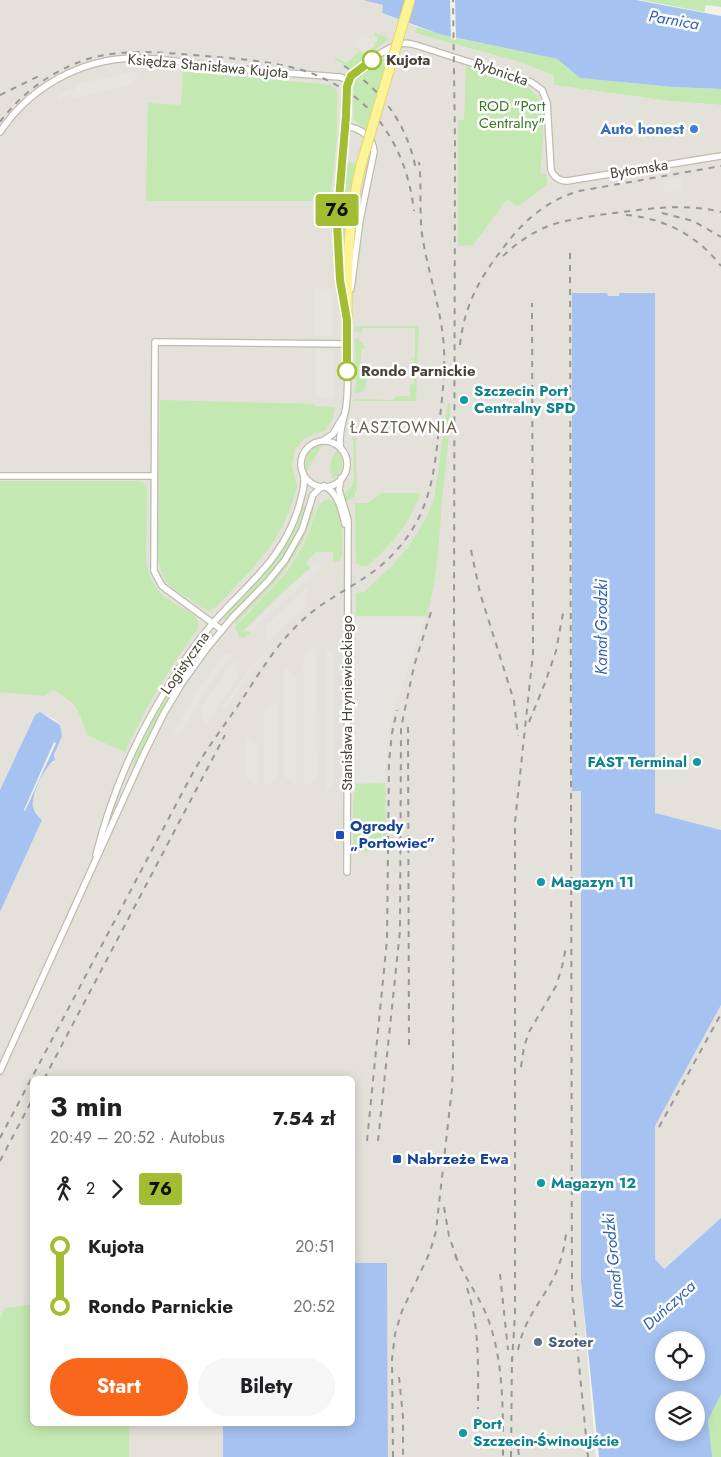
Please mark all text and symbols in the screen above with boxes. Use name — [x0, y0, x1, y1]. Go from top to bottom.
water label: Parnica — [647, 4, 701, 36]
street label: Księdza Stanisława Kujota — [127, 48, 289, 84]
place label: Kujota — [386, 49, 430, 71]
marker: Kujota — [362, 50, 382, 70]
street label: Rybnicka — [471, 52, 531, 92]
park label: ROD "Port Centralny" — [479, 95, 546, 134]
place label: Auto honest — [599, 118, 684, 140]
marker: Auto honest — [688, 123, 700, 135]
street label: Bytomska — [608, 154, 670, 184]
line badge: 76 — [314, 194, 360, 226]
text: 76 — [326, 197, 348, 223]
place label: Rondo Parnickie — [361, 360, 476, 382]
marker: Rondo Parnickie — [337, 361, 357, 381]
place label: Szczecin Port Centralny SPD — [474, 380, 575, 419]
marker: Szczecin Port Centralny SPD — [458, 394, 470, 406]
district label: ŁASZTOWNIA — [349, 416, 458, 439]
water label: Kanał Grodzki — [590, 578, 613, 675]
street label: Stanisława Hryniewieckiego — [336, 615, 358, 791]
street label: Logistyczna — [155, 627, 215, 699]
place label: FAST Terminal — [588, 751, 687, 773]
marker: FAST Terminal — [691, 756, 703, 768]
place label: Ogrody „Portowiec” — [350, 815, 435, 854]
marker: Ogrody „Portowiec” — [334, 829, 346, 841]
place label: Magazyn 11 — [551, 871, 634, 893]
marker: Magazyn 11 — [535, 876, 547, 888]
text: 3 min — [50, 1086, 123, 1127]
text: 7.54 zł — [273, 1105, 335, 1132]
text: 20:49 – 20:52 · Autobus — [50, 1126, 225, 1149]
place label: Nabrzeże Ewa — [407, 1148, 509, 1170]
marker: Nabrzeże Ewa — [391, 1153, 403, 1165]
place label: Magazyn 12 — [551, 1172, 636, 1194]
icon: walk — [50, 1175, 78, 1203]
icon: forward — [103, 1175, 131, 1203]
text: 76 — [149, 1176, 172, 1202]
text: 2 — [86, 1177, 95, 1200]
marker: Magazyn 12 — [535, 1177, 547, 1189]
water label: Kanał Grodzki — [596, 1211, 629, 1310]
text: Kujota — [88, 1233, 144, 1260]
text: 20:51 — [295, 1235, 335, 1258]
water label: Duńczyca — [637, 1275, 701, 1335]
text: Rondo Parnickie — [88, 1293, 233, 1320]
text: 20:52 — [293, 1295, 335, 1318]
place label: Szoter — [548, 1331, 594, 1353]
map controls — [655, 1331, 705, 1441]
button: locate — [655, 1331, 705, 1381]
marker: Szoter — [532, 1336, 544, 1348]
button: Start — [50, 1358, 188, 1416]
button: Bilety — [198, 1358, 335, 1416]
button: layers — [655, 1391, 705, 1441]
place label: Port Szczecin-Świnoujście — [473, 1413, 620, 1452]
marker: Port Szczecin-Świnoujście — [457, 1427, 469, 1439]

